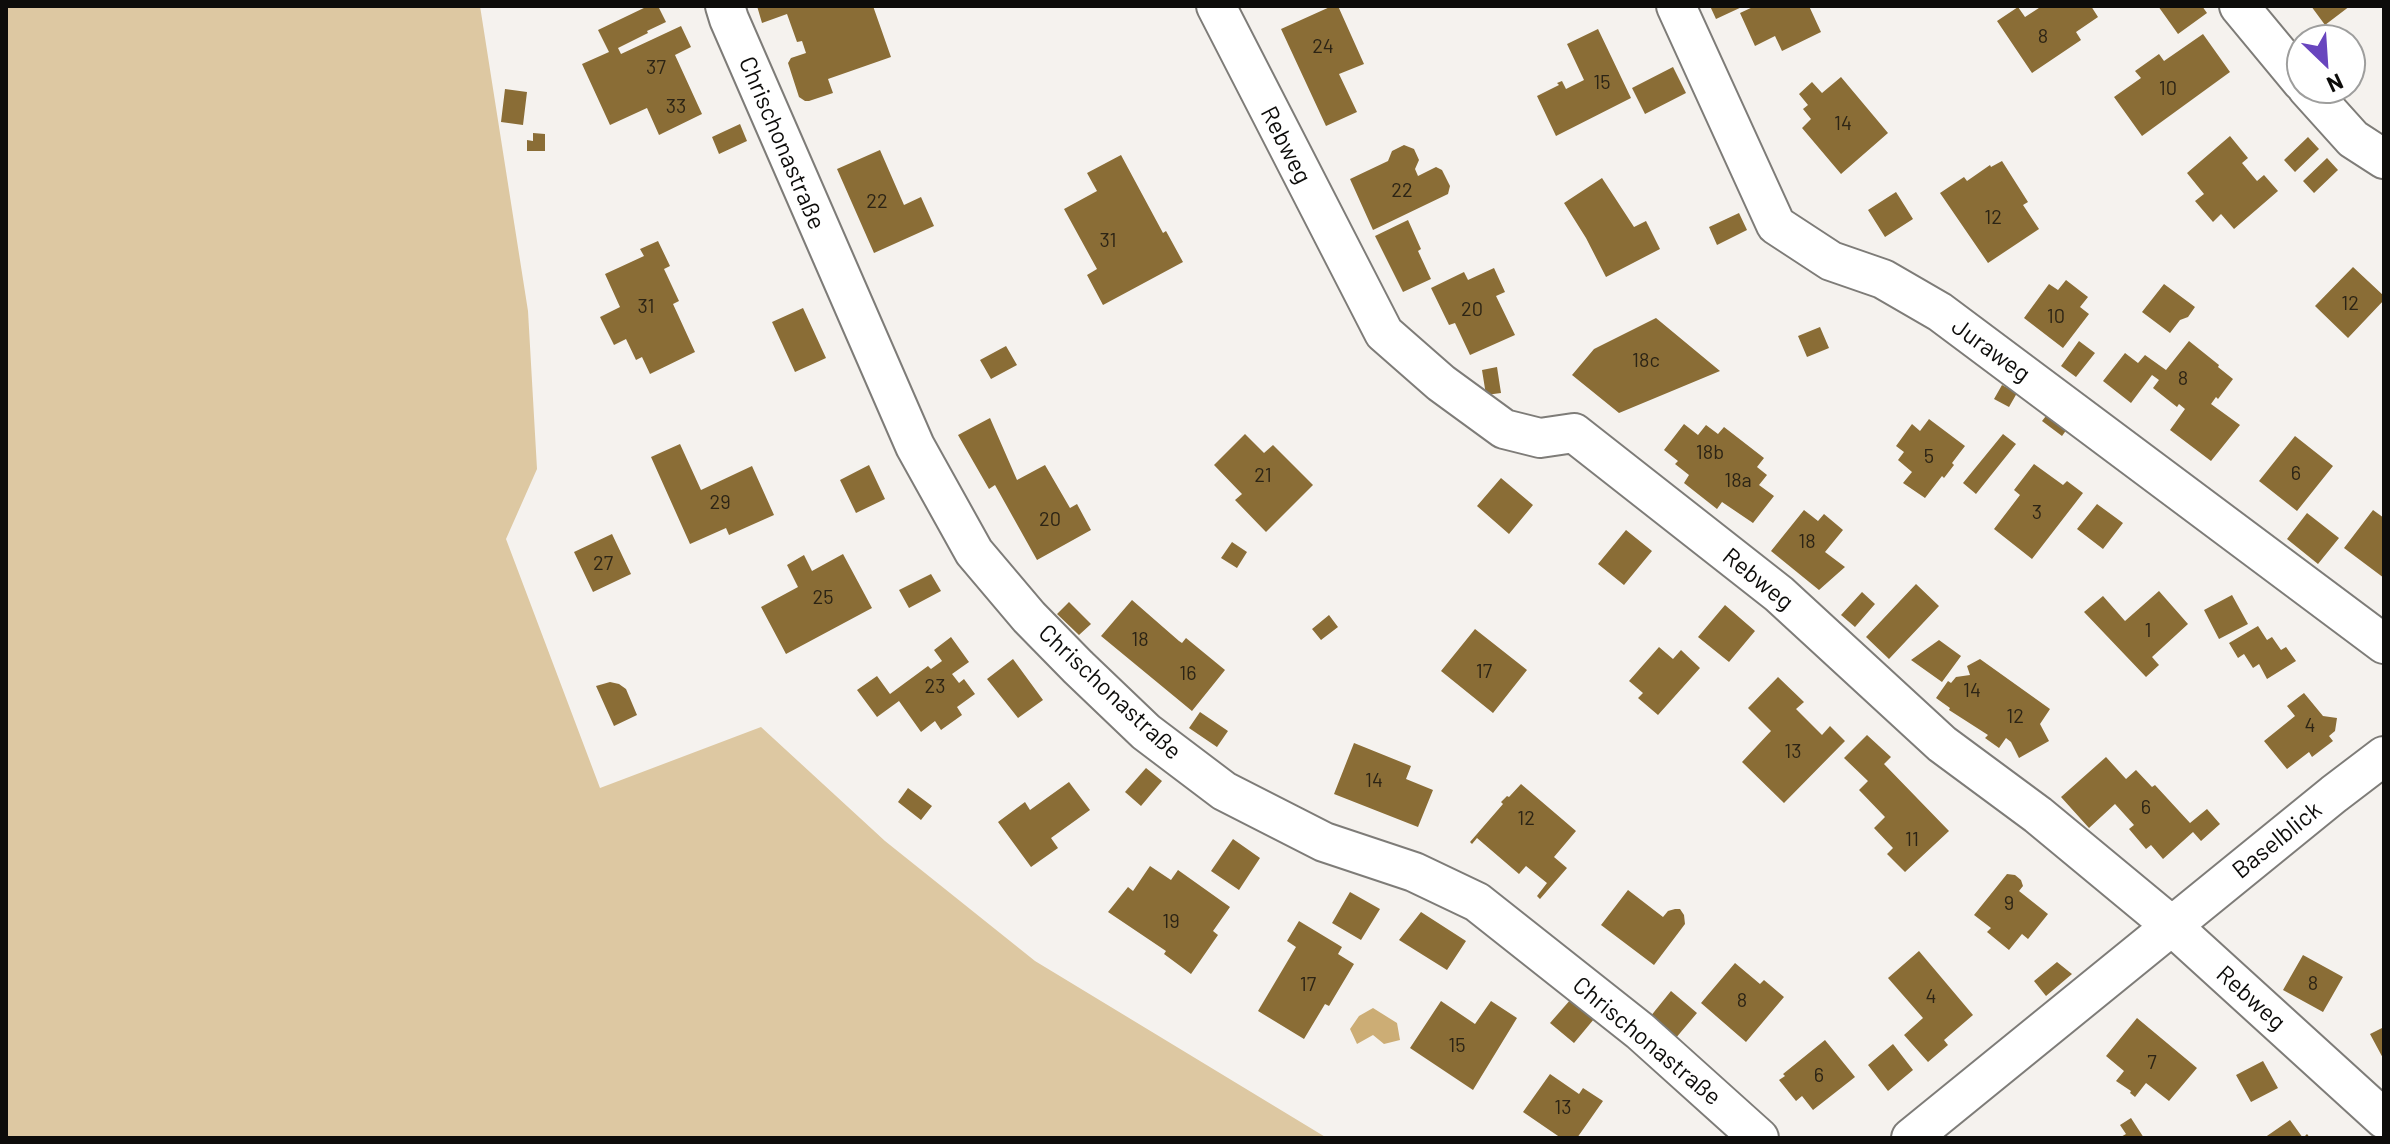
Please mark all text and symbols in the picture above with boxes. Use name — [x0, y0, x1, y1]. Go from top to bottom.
house number: 8 — [2038, 24, 2048, 48]
north arrow — [2286, 24, 2366, 104]
house number: 24 — [1312, 34, 1334, 58]
street label: Chrischonastraße — [733, 52, 831, 234]
house number: 37 — [646, 55, 666, 79]
text: N — [2323, 69, 2347, 99]
house number: 15 — [1593, 70, 1611, 94]
house number: 10 — [2159, 76, 2177, 100]
house number: 33 — [666, 94, 686, 118]
street label: Rebweg — [1254, 102, 1318, 188]
house number: 14 — [1834, 111, 1852, 135]
house number: 22 — [1391, 178, 1413, 202]
house number: 22 — [866, 189, 888, 213]
house number: 12 — [1984, 205, 2002, 229]
house number: 31 — [1099, 228, 1117, 252]
house number: 12 — [2341, 291, 2359, 315]
house number: 31 — [637, 294, 655, 318]
house number: 20 — [1461, 297, 1483, 321]
house number: 10 — [2047, 304, 2065, 328]
street label: Juraweg — [1946, 312, 2036, 388]
house number: 18c — [1632, 348, 1660, 372]
house number: 8 — [2178, 366, 2188, 390]
house number: 18b — [1696, 440, 1724, 464]
house number: 5 — [1924, 444, 1934, 468]
house number: 6 — [2291, 461, 2301, 485]
house number: 21 — [1254, 463, 1272, 487]
house number: 18a — [1724, 468, 1752, 492]
house number: 29 — [709, 490, 731, 514]
house number: 3 — [2032, 500, 2042, 524]
house number: 20 — [1039, 507, 1061, 531]
house number: 18 — [1798, 529, 1816, 553]
street label: Rebweg — [1717, 542, 1799, 616]
house number: 27 — [593, 551, 613, 575]
house number: 25 — [813, 585, 833, 609]
street label: Chrischonastraße — [1033, 618, 1187, 766]
house number: 1 — [2145, 618, 2151, 642]
house number: 18 — [1131, 627, 1149, 651]
house number: 17 — [1476, 659, 1492, 683]
house number: 16 — [1179, 661, 1197, 685]
house number: 23 — [925, 674, 945, 698]
house number: 14 — [1963, 678, 1981, 702]
house number: 12 — [2006, 704, 2024, 728]
house number: 4 — [2304, 713, 2316, 737]
house number: 13 — [1784, 739, 1802, 763]
house number: 14 — [1365, 768, 1383, 792]
house number: 6 — [2141, 795, 2151, 819]
street label: Baselblick — [2227, 795, 2327, 885]
house number: 12 — [1517, 806, 1535, 830]
house number: 11 — [1905, 827, 1919, 851]
house number: 9 — [2004, 891, 2014, 915]
house number: 19 — [1162, 909, 1180, 933]
street label: Rebweg — [2211, 960, 2291, 1036]
street label: Chrischonastraße — [1567, 971, 1727, 1111]
house number: 8 — [2308, 971, 2318, 995]
house number: 17 — [1300, 972, 1316, 996]
house number: 4 — [1925, 984, 1937, 1008]
house number: 8 — [1737, 988, 1747, 1012]
house number: 15 — [1448, 1033, 1466, 1057]
house number: 7 — [2147, 1050, 2157, 1074]
house number: 6 — [1814, 1063, 1824, 1087]
house number: 13 — [1554, 1095, 1572, 1119]

